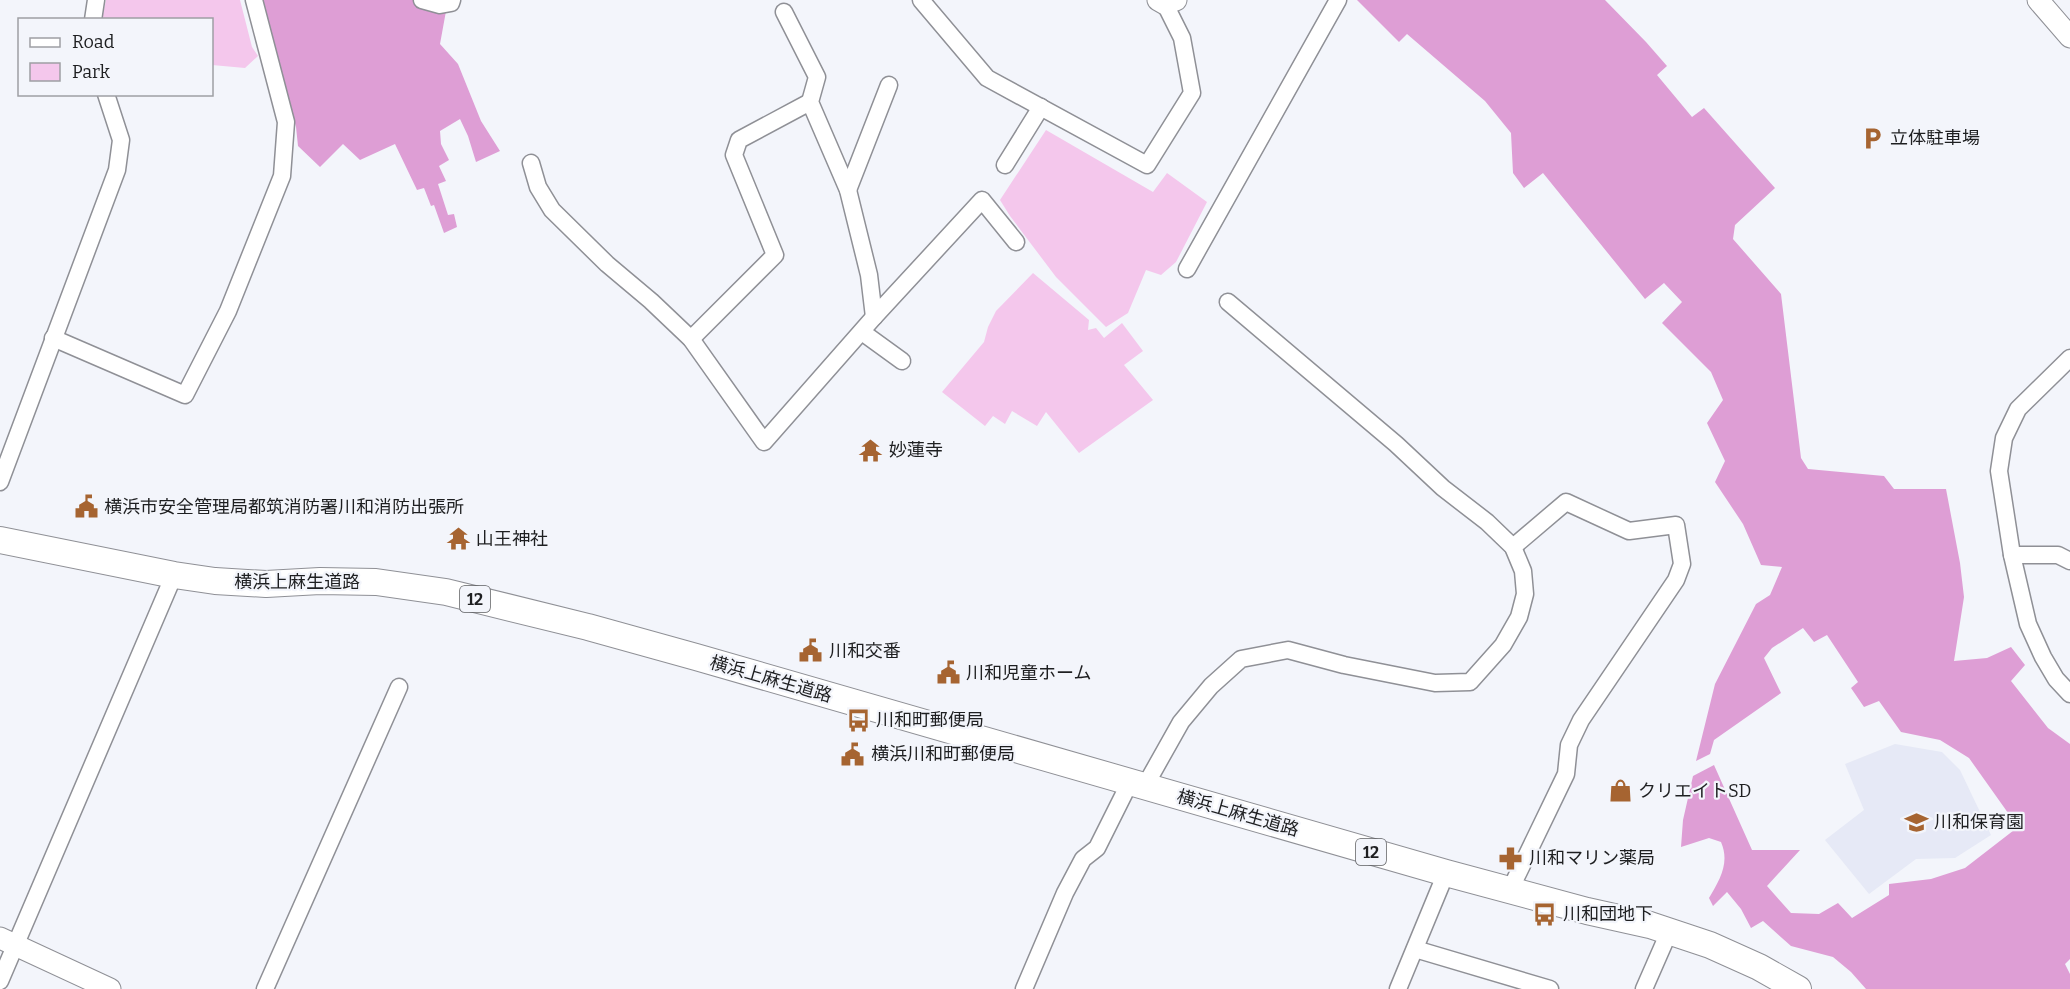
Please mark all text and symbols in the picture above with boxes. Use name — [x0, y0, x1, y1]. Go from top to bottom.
legend — [18, 18, 213, 96]
text: Road — [72, 31, 115, 53]
text: Park — [72, 61, 111, 83]
parking icon: 立体駐車場 — [1859, 125, 1885, 151]
place label: 立体駐車場 — [1890, 127, 1980, 149]
temple icon: 妙蓮寺 — [858, 437, 884, 463]
place label: 妙蓮寺 — [889, 439, 943, 461]
public building icon: 横浜市安全管理局都筑消防署川和消防出張所 — [73, 494, 99, 520]
place label: 横浜市安全管理局都筑消防署川和消防出張所 — [104, 496, 464, 518]
temple icon: 山王神社 — [445, 526, 471, 552]
place label: 山王神社 — [476, 528, 548, 550]
street label: 横浜上麻生道路 — [234, 571, 360, 593]
road number: 12 — [460, 586, 490, 612]
public building icon: 川和交番 — [798, 638, 824, 664]
place label: 川和交番 — [829, 640, 901, 662]
street label: 横浜上麻生道路 — [707, 651, 835, 707]
public building icon: 川和児童ホーム — [935, 660, 961, 686]
place label: 川和児童ホーム — [966, 662, 1091, 684]
bus stop icon: 川和町郵便局 — [845, 707, 871, 733]
place label: 川和町郵便局 — [876, 709, 984, 731]
public building icon: 横浜川和町郵便局 — [840, 741, 866, 767]
place label: 横浜川和町郵便局 — [871, 743, 1015, 765]
shop icon: クリエイトSD — [1607, 778, 1633, 804]
place label: クリエイトSD — [1638, 780, 1751, 802]
street label: 横浜上麻生道路 — [1174, 785, 1302, 841]
school or university icon: 川和保育園 — [1903, 809, 1929, 835]
place label: 川和保育園 — [1934, 811, 2024, 833]
road number: 12 — [1356, 839, 1386, 865]
pharmacy icon: 川和マリン薬局 — [1498, 845, 1524, 871]
place label: 川和マリン薬局 — [1529, 847, 1655, 869]
bus stop icon: 川和団地下 — [1532, 901, 1558, 927]
place label: 川和団地下 — [1563, 903, 1653, 925]

